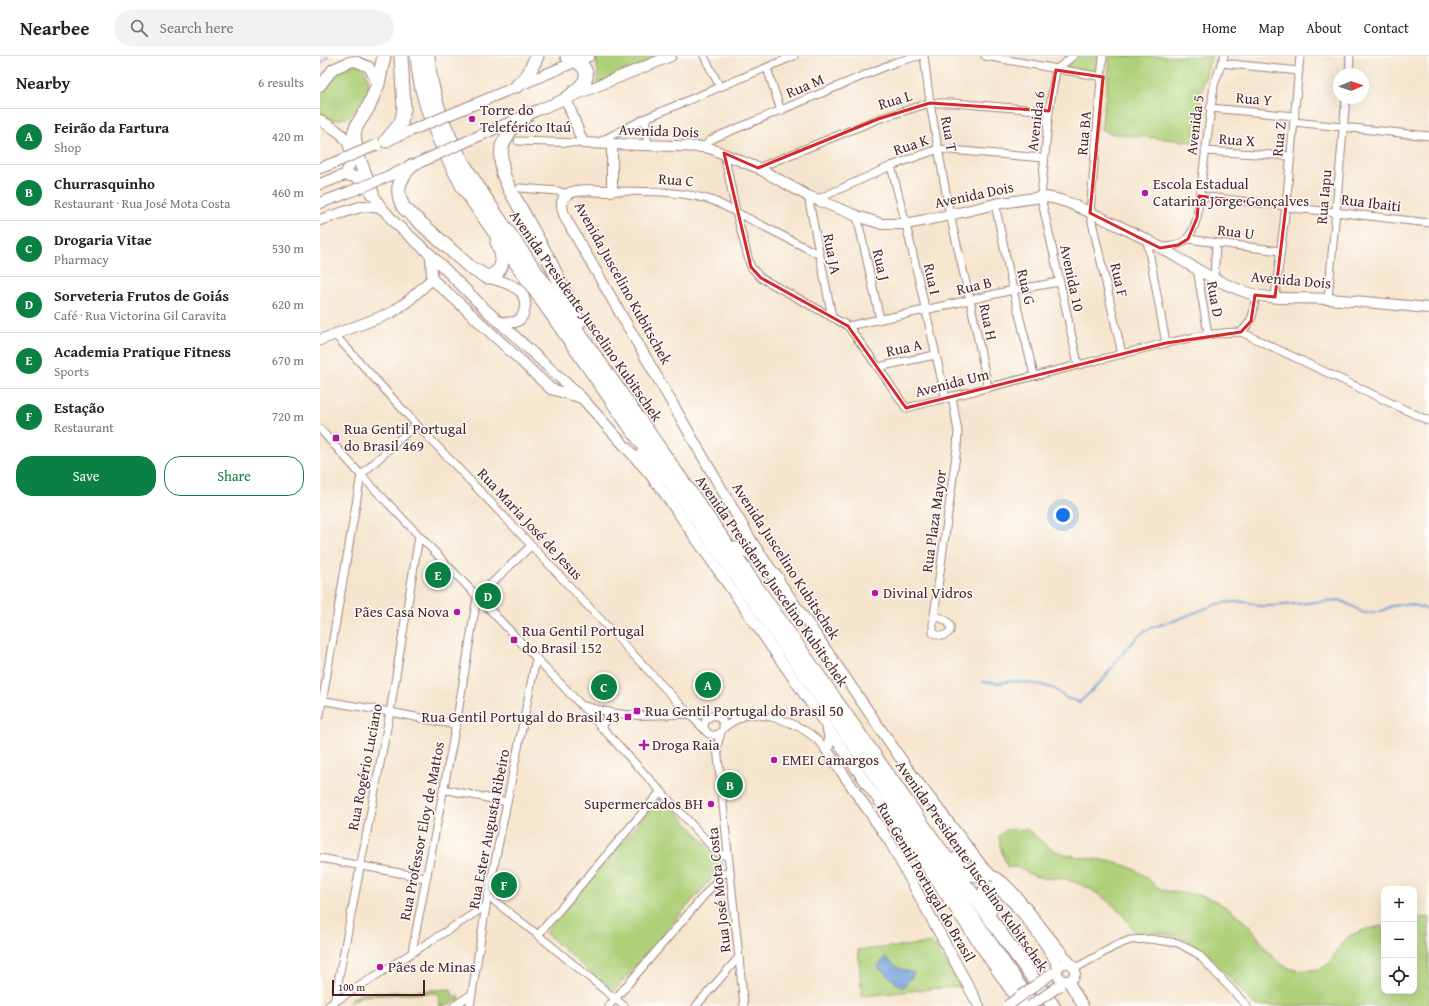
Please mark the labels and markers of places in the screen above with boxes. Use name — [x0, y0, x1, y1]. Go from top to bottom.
place label: Torre do Teleférico Itaú — [480, 99, 572, 137]
marker: Torre do Teleférico Itaú — [467, 114, 477, 124]
place label: Escola Estadual Catarina Jorge Gonçalves — [1153, 173, 1309, 211]
marker: Escola Estadual Catarina Jorge Gonçalves — [1140, 188, 1150, 198]
place label: Rua Gentil Portugal do Brasil 469 — [344, 418, 467, 456]
marker: Rua Gentil Portugal do Brasil 469 — [331, 433, 341, 443]
pin: E — [425, 560, 451, 590]
pin: D — [475, 581, 501, 611]
place label: Divinal Vidros — [883, 582, 973, 603]
marker: Divinal Vidros — [870, 588, 880, 598]
place label: Pães Casa Nova — [355, 601, 449, 622]
marker: Pães Casa Nova — [452, 607, 462, 617]
place label: Rua Gentil Portugal do Brasil 152 — [522, 620, 645, 658]
marker: Rua Gentil Portugal do Brasil 152 — [509, 635, 519, 645]
pin: A — [695, 670, 721, 700]
pin: C — [591, 672, 617, 702]
place label: Rua Gentil Portugal do Brasil 50 — [645, 700, 844, 721]
place label: Rua Gentil Portugal do Brasil 43 — [421, 706, 620, 727]
marker: Rua Gentil Portugal do Brasil 50 — [632, 706, 642, 716]
marker: Rua Gentil Portugal do Brasil 43 — [623, 712, 633, 722]
place label: Droga Raia — [652, 734, 720, 755]
marker: Droga Raia — [639, 740, 649, 750]
place label: EMEI Camargos — [782, 749, 879, 770]
marker: EMEI Camargos — [769, 755, 779, 765]
pin: B — [717, 770, 743, 800]
place label: Supermercados BH — [584, 793, 703, 814]
marker: Supermercados BH — [706, 799, 716, 809]
pin: F — [491, 870, 517, 900]
place label: Pães de Minas — [388, 956, 476, 977]
marker: Pães de Minas — [375, 962, 385, 972]

